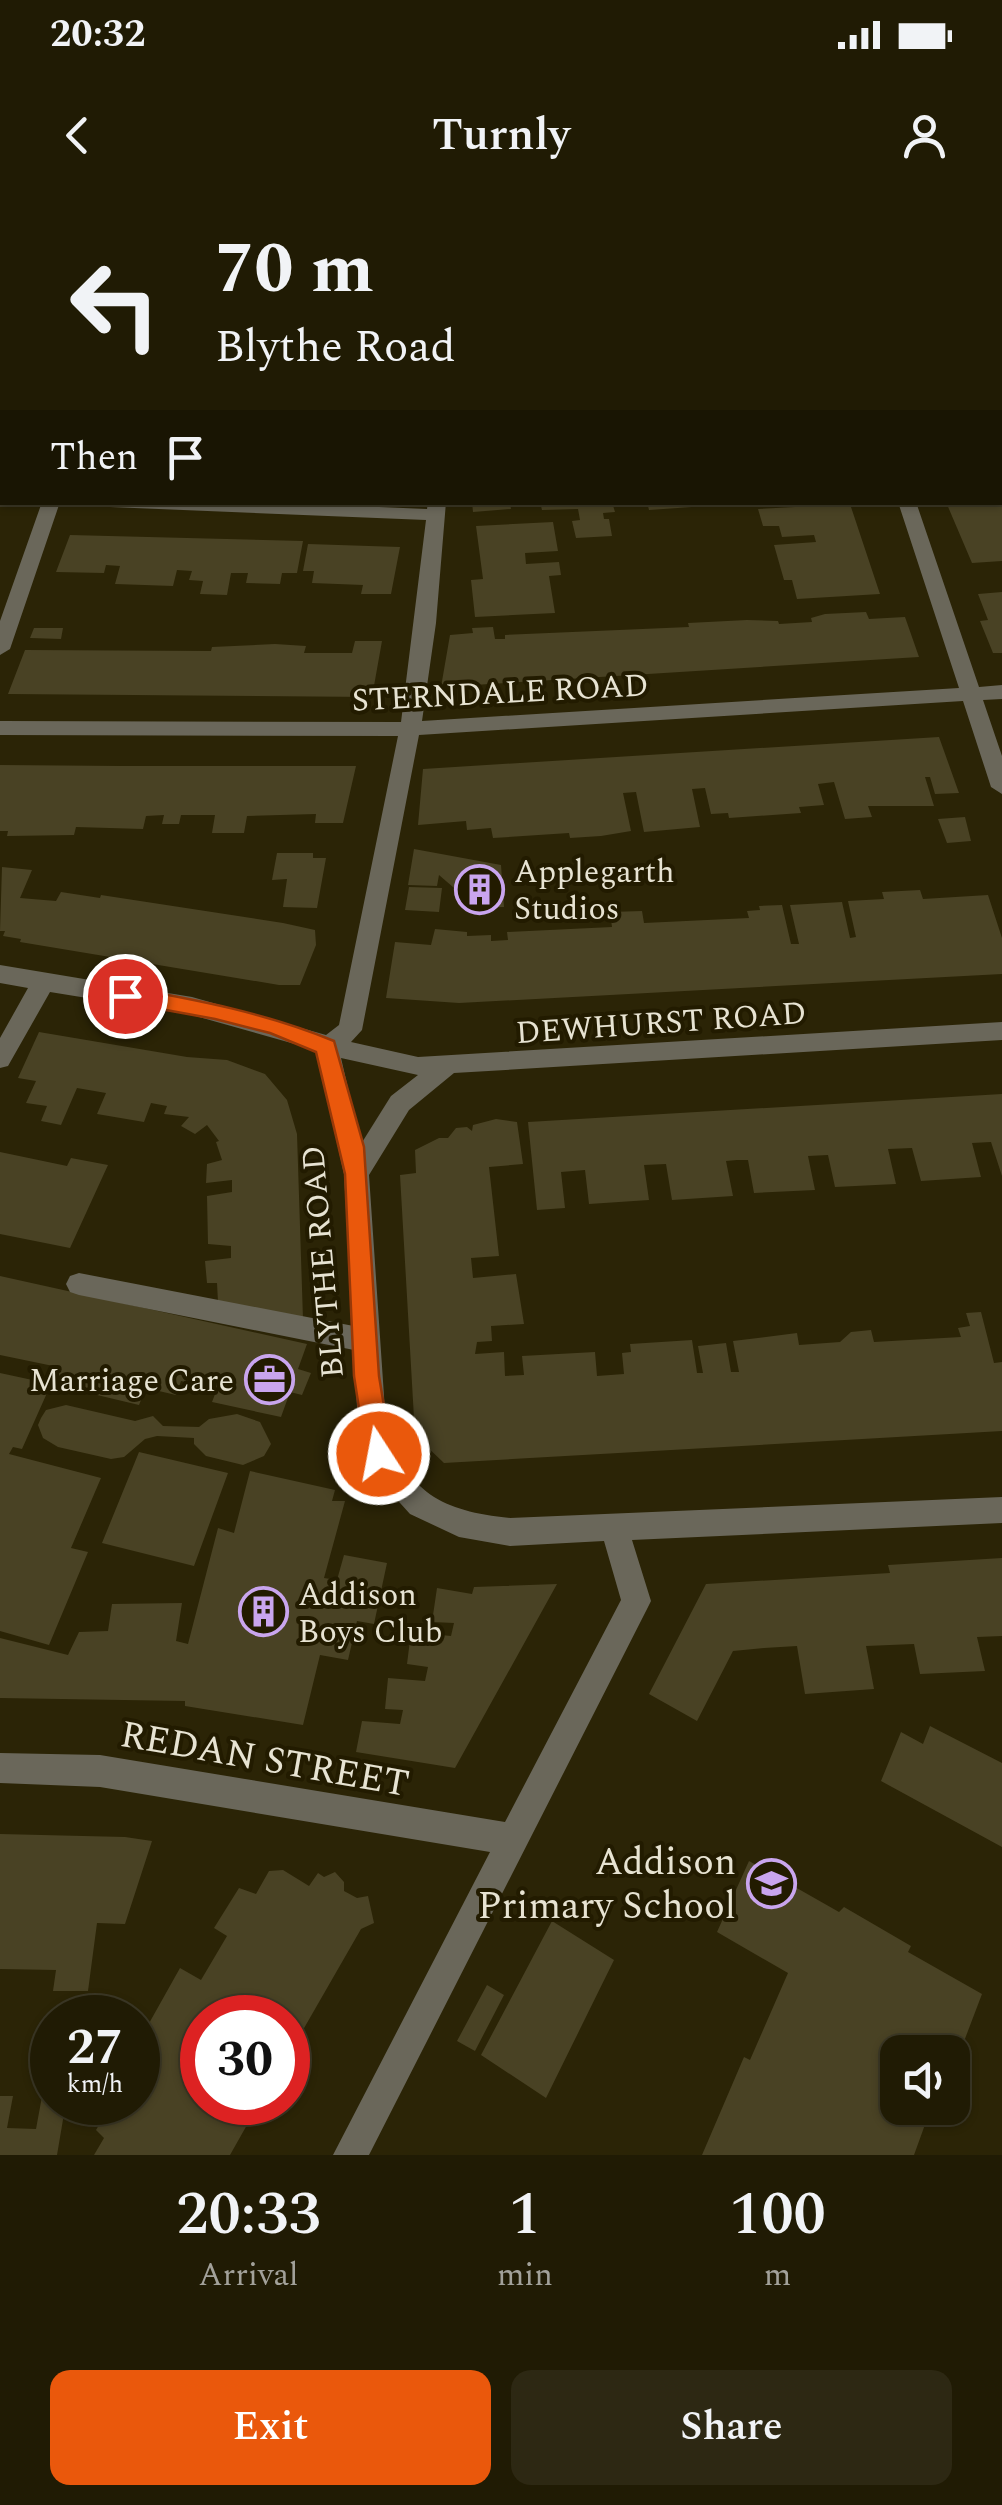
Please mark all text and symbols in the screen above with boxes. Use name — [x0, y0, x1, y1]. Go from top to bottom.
text: 20:32 — [50, 6, 145, 64]
text: Turnly — [432, 101, 570, 170]
icon: back — [50, 108, 105, 163]
icon: person — [897, 108, 952, 163]
text: 70 m — [215, 217, 374, 323]
icon: left — [50, 240, 180, 370]
text: Blythe Road — [215, 313, 456, 382]
text: Then — [50, 429, 138, 487]
icon: arrive — [158, 430, 213, 485]
street label: STERNDALE ROAD — [350, 661, 650, 726]
place label: Applegarth Studios — [514, 848, 675, 934]
building icon: Applegarth Studios — [453, 863, 505, 915]
pin — [83, 954, 168, 1039]
icon: arrive — [98, 969, 153, 1024]
street label: DEWHURST ROAD — [514, 989, 808, 1058]
street label: BLYTHE ROAD — [289, 1144, 358, 1380]
office icon: Marriage Care — [243, 1354, 295, 1406]
place label: Marriage Care — [29, 1357, 234, 1406]
position arrow — [327, 1402, 431, 1506]
place label: Addison Boys Club — [298, 1571, 442, 1657]
building icon: Addison Boys Club — [237, 1586, 289, 1638]
street label: REDAN STREET — [116, 1706, 414, 1814]
place label: Addison Primary School — [478, 1834, 736, 1936]
school or university icon: Addison Primary School — [745, 1857, 797, 1909]
speed limit sign: 30 — [180, 1995, 310, 2125]
text: 27 — [67, 2010, 123, 2086]
map controls — [880, 2035, 970, 2125]
button: sound — [880, 2035, 970, 2125]
text: km/h — [67, 2066, 123, 2104]
text: 20:33 — [176, 2169, 321, 2261]
text: 1 — [509, 2169, 541, 2261]
text: 100 — [729, 2169, 826, 2261]
text: Arrival — [199, 2251, 298, 2300]
text: min — [497, 2251, 553, 2300]
text: m — [764, 2251, 791, 2300]
button: Exit — [50, 2370, 491, 2485]
button: Share — [511, 2370, 952, 2485]

